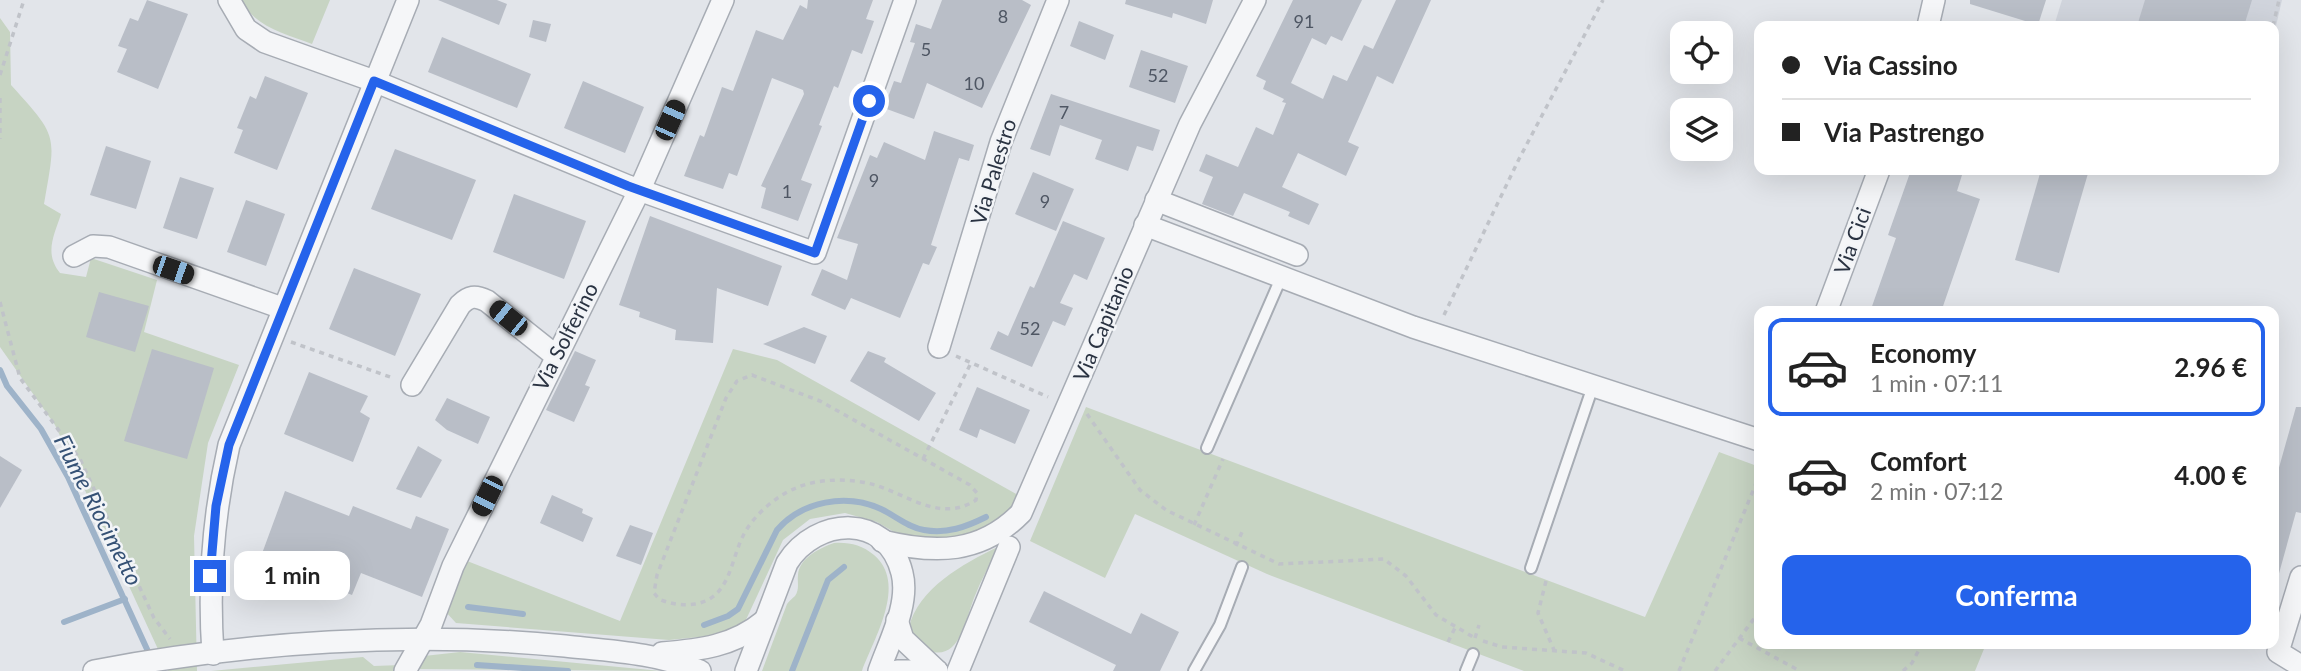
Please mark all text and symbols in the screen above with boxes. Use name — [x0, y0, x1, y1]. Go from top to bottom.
house number: 8 — [998, 5, 1008, 27]
house number: 91 — [1294, 10, 1314, 32]
map controls — [1670, 21, 1733, 161]
button: locate — [1670, 21, 1733, 84]
house number: 5 — [921, 38, 931, 60]
text: Via Cassino — [1824, 49, 1958, 81]
house number: 52 — [1148, 64, 1168, 86]
house number: 10 — [964, 72, 984, 94]
route start — [853, 85, 885, 117]
car — [652, 97, 689, 143]
button: layers — [1670, 98, 1733, 161]
house number: 7 — [1059, 101, 1069, 123]
street label: Via Palestro — [965, 115, 1021, 228]
text: Via Pastrengo — [1824, 116, 1984, 148]
house number: 9 — [869, 169, 879, 191]
house number: 1 — [782, 180, 792, 202]
house number: 9 — [1040, 190, 1050, 212]
street label: Via Cici — [1828, 204, 1875, 277]
car — [150, 253, 197, 287]
street label: Via Capitanio — [1067, 262, 1138, 385]
street label: Via Solferino — [527, 278, 603, 394]
car — [486, 297, 531, 339]
house number: 52 — [1020, 317, 1040, 339]
icon: car — [1786, 336, 1849, 399]
text: Economy — [1870, 337, 1976, 369]
text: 2.96 € — [2174, 351, 2247, 383]
text: 1 min · 07:11 — [1870, 369, 2003, 397]
water label: Fiume Riocimetto — [49, 429, 149, 590]
icon: car — [1786, 444, 1849, 507]
text: Comfort — [1870, 445, 1967, 477]
text: 4.00 € — [2174, 459, 2247, 491]
car — [469, 473, 506, 519]
text: 2 min · 07:12 — [1870, 477, 2003, 505]
callout: 1 min — [234, 552, 350, 600]
button: Conferma — [1782, 555, 2251, 635]
route end — [194, 560, 226, 592]
text: 1 min — [263, 561, 321, 589]

